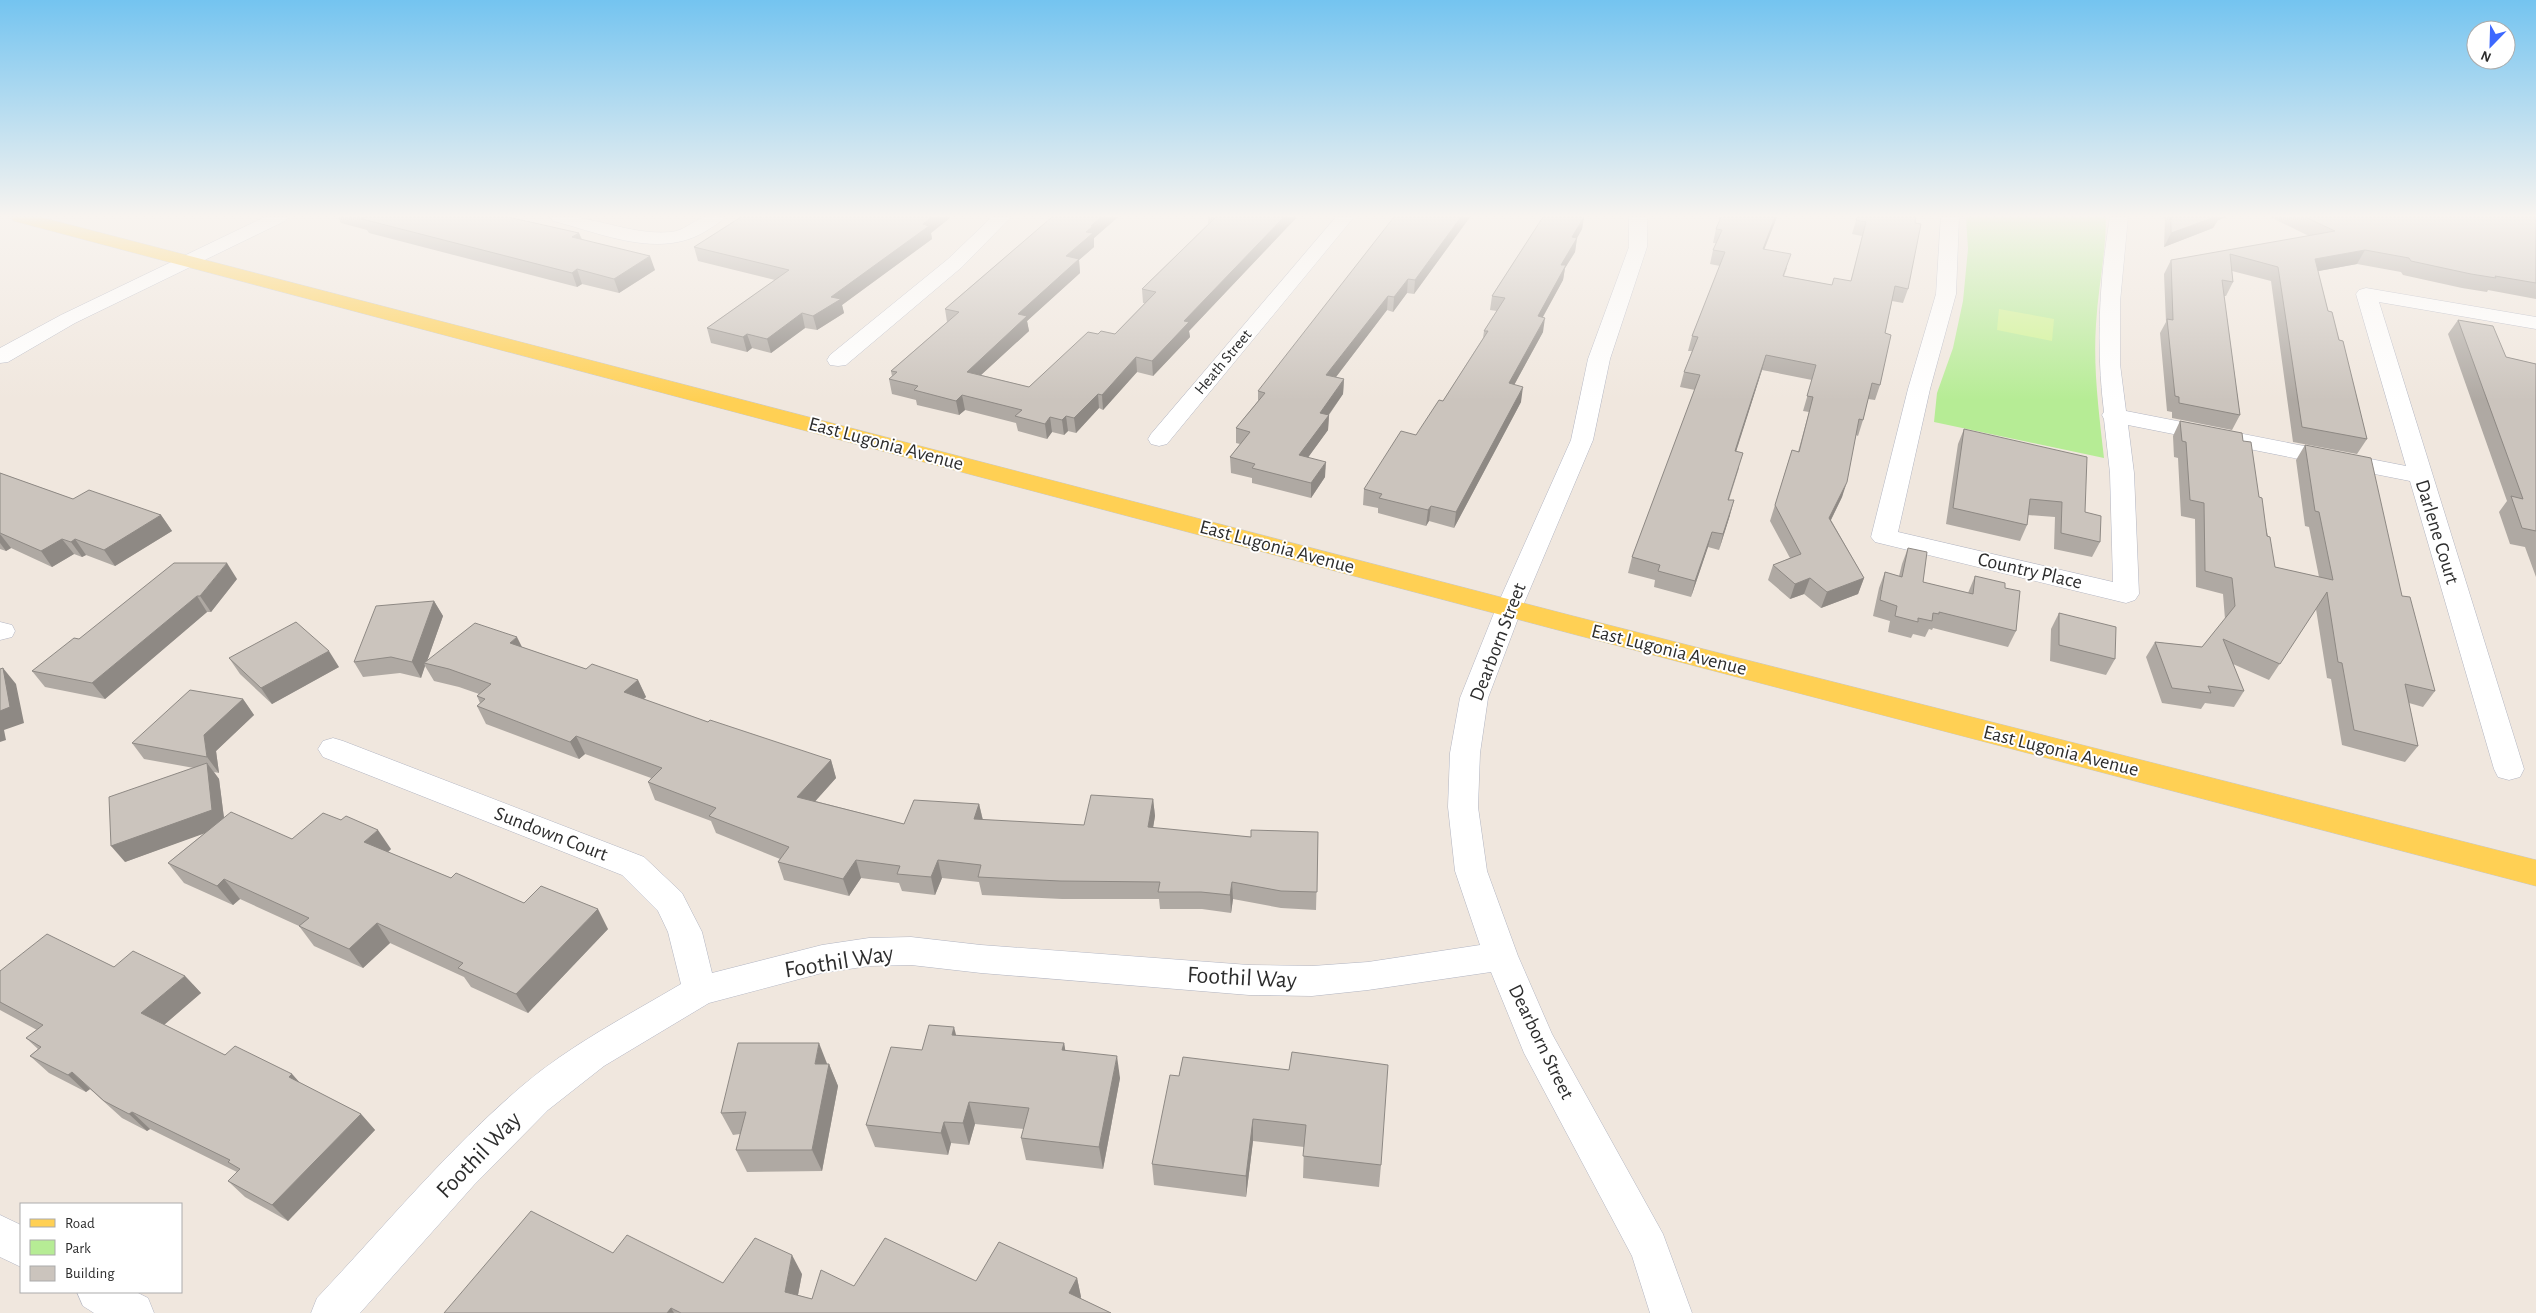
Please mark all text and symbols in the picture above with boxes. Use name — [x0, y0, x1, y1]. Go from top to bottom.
north arrow — [2466, 20, 2516, 70]
text: N — [2479, 48, 2494, 64]
street label: Heath Street — [1191, 327, 1255, 397]
street label: East Lugonia Avenue — [806, 414, 966, 474]
street label: Darlene Court — [2412, 477, 2463, 587]
street label: East Lugonia Avenue — [1197, 517, 1357, 577]
street label: Country Place — [1976, 549, 2084, 593]
street label: Dearborn Street — [1466, 580, 1530, 704]
street label: East Lugonia Avenue — [1589, 621, 1749, 679]
street label: East Lugonia Avenue — [1981, 722, 2141, 780]
street label: Sundown Court — [492, 803, 611, 865]
street label: Foothil Way — [783, 942, 895, 982]
street label: Foothil Way — [1186, 963, 1298, 993]
street label: Dearborn Street — [1505, 982, 1578, 1103]
street label: Foothil Way — [432, 1107, 526, 1203]
legend — [20, 1203, 182, 1293]
text: Road — [65, 1216, 95, 1231]
text: Park — [65, 1241, 91, 1256]
text: Building — [65, 1266, 115, 1281]

